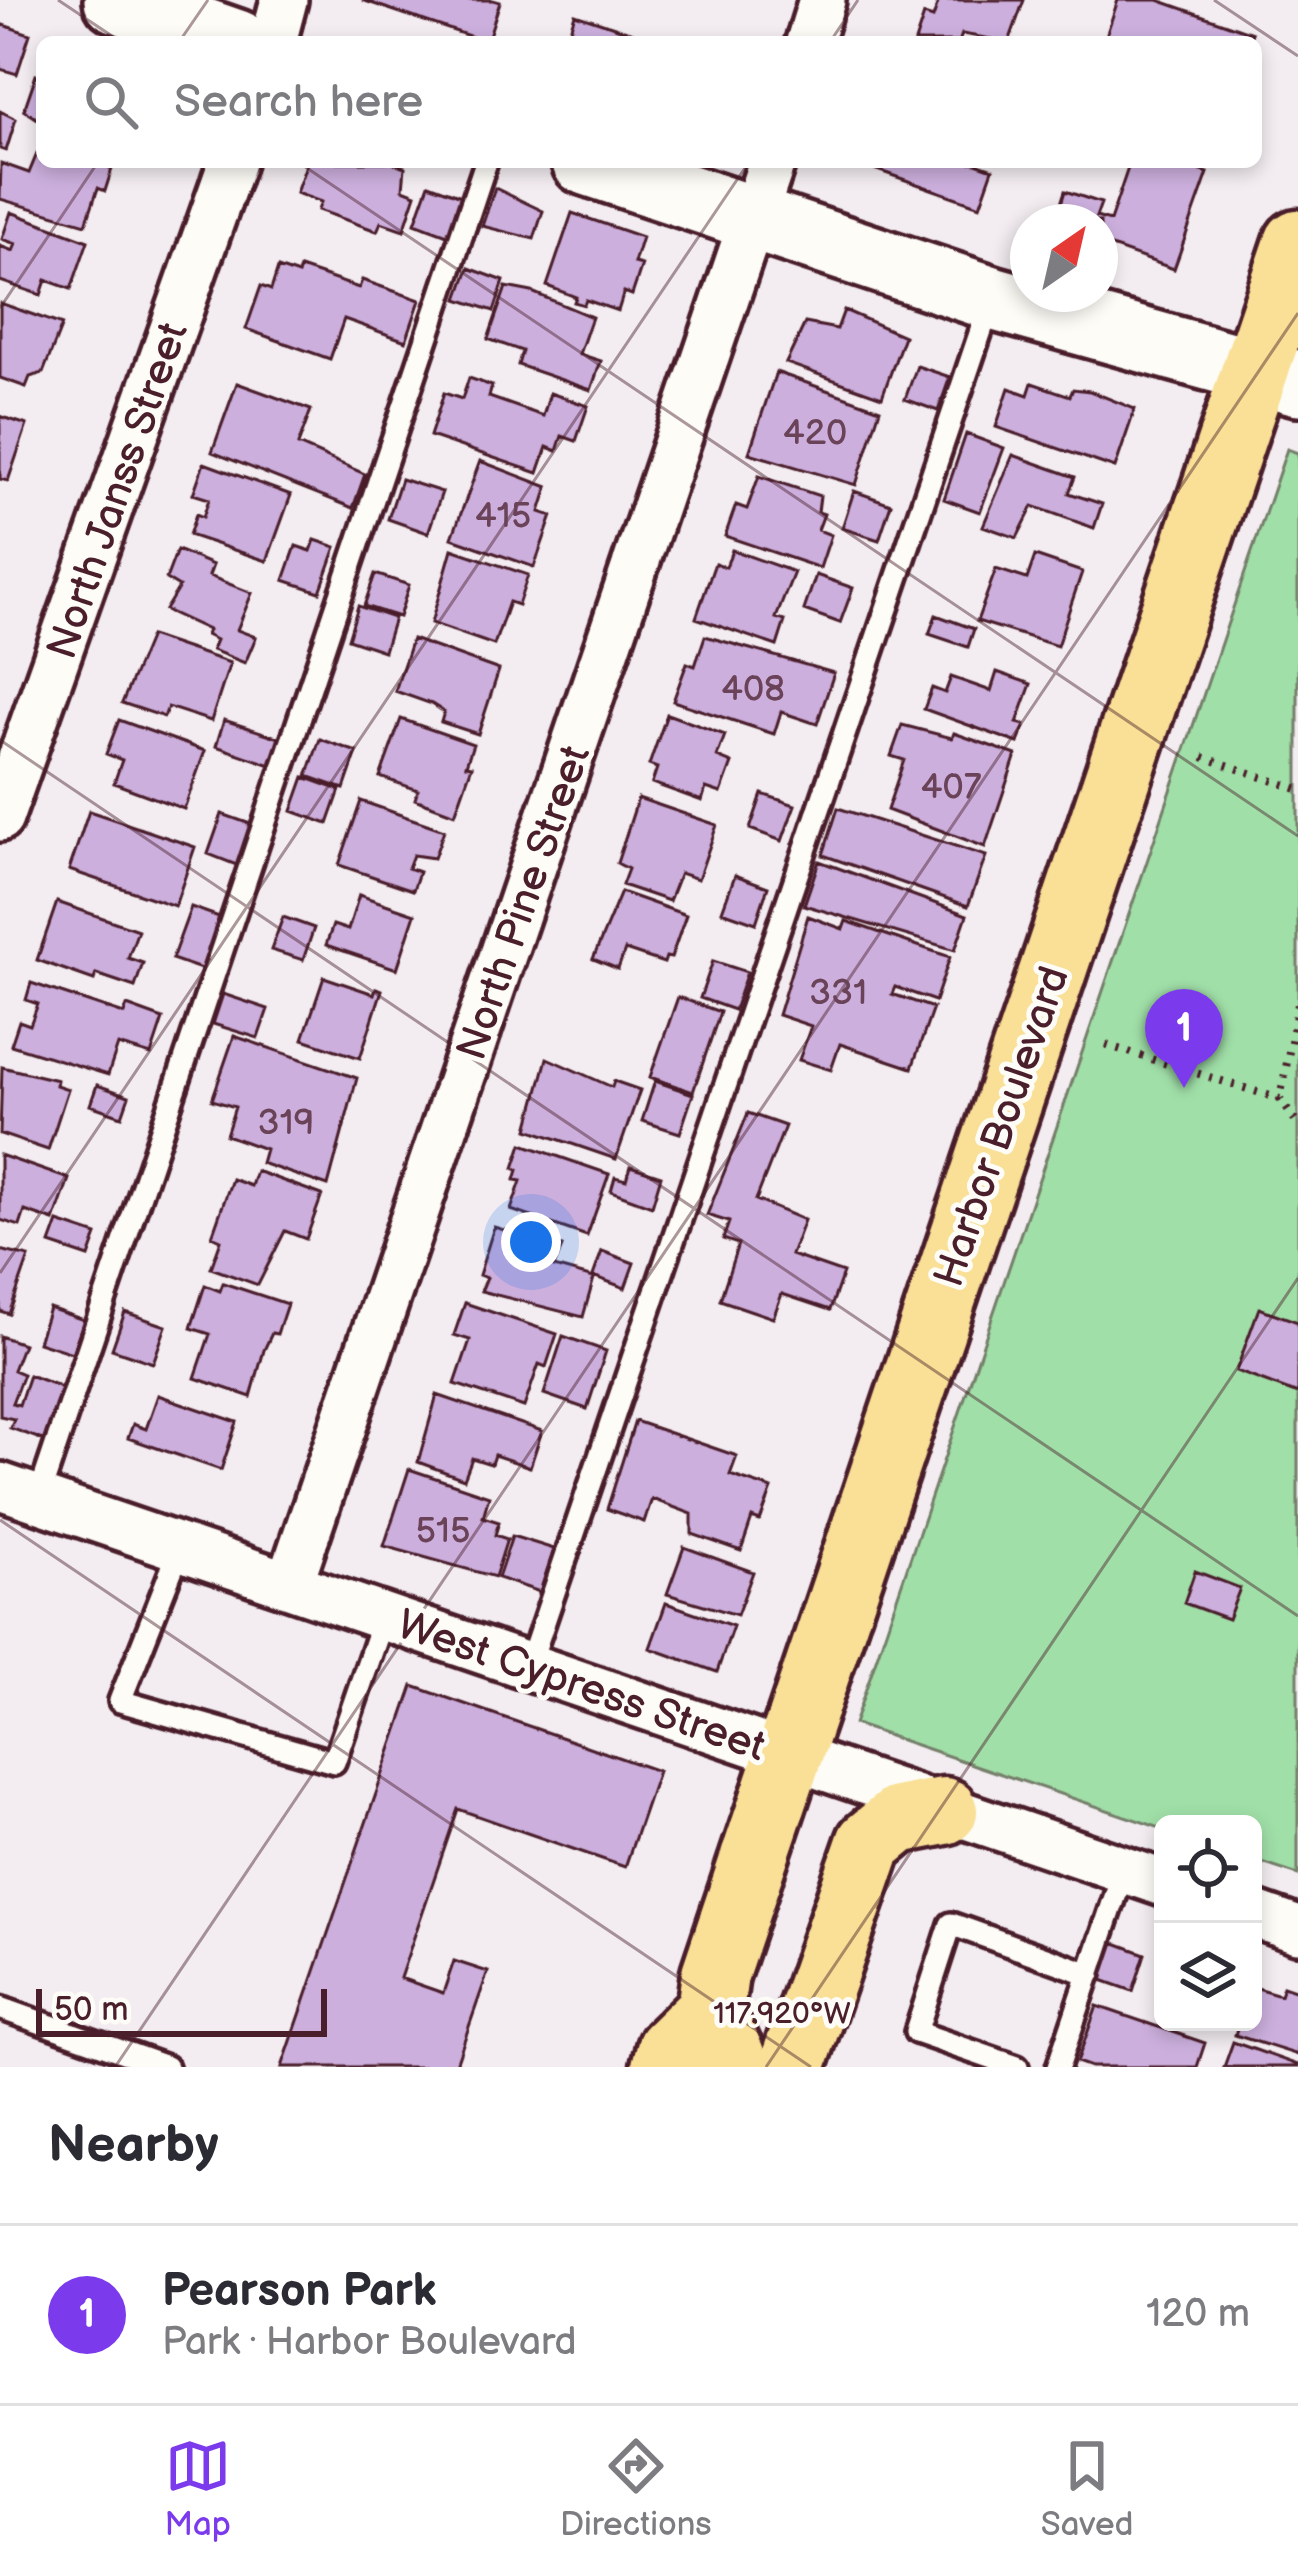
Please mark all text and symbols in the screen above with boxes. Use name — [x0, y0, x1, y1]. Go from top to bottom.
search box — [36, 36, 1262, 168]
icon: search — [78, 69, 144, 135]
text: Search here — [174, 75, 423, 130]
north arrow — [1010, 204, 1118, 312]
street label: North Janss Street — [37, 316, 200, 666]
house number: 420 — [783, 412, 847, 455]
house number: 415 — [475, 495, 531, 538]
house number: 408 — [721, 668, 785, 711]
street label: North Pine Street — [447, 739, 602, 1067]
house number: 407 — [921, 766, 982, 809]
street label: Harbor Boulevard — [924, 960, 1081, 1293]
house number: 331 — [809, 972, 867, 1015]
pin: 1 — [1145, 989, 1223, 1088]
house number: 319 — [258, 1102, 314, 1145]
your location — [501, 1212, 561, 1272]
house number: 515 — [415, 1510, 471, 1553]
street label: West Cypress Street — [391, 1599, 772, 1773]
map controls — [1154, 1815, 1262, 2031]
button: locate — [1154, 1815, 1262, 1923]
button: layers — [1154, 1923, 1262, 2031]
scale bar — [36, 1983, 327, 2036]
text: 50 m — [54, 1990, 129, 2030]
text: 117.920°W — [713, 1996, 851, 2032]
text: Nearby — [48, 2115, 219, 2176]
text: Pearson Park — [162, 2264, 436, 2319]
text: 1 — [79, 2291, 95, 2338]
text: 120 m — [1146, 2291, 1250, 2338]
text: Park · Harbor Boulevard — [162, 2319, 577, 2366]
tab: Map — [165, 2433, 231, 2545]
tab: Directions — [560, 2433, 712, 2545]
tab: Saved — [1041, 2433, 1133, 2545]

